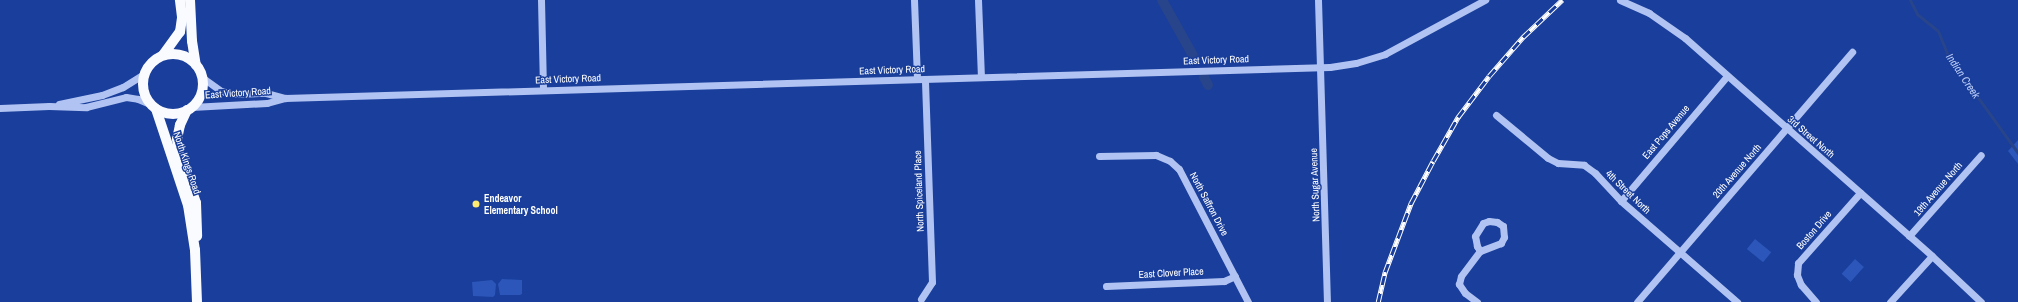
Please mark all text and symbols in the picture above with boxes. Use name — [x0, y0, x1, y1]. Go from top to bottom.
water label: Indian Creek — [1943, 51, 1983, 101]
street label: East Victory Road — [1183, 53, 1249, 67]
street label: East Victory Road — [859, 63, 925, 77]
street label: East Victory Road — [535, 72, 601, 86]
street label: East Victory Road — [205, 85, 271, 101]
street label: East Pops Avenue — [1640, 102, 1692, 162]
street label: 3rd Street North — [1785, 113, 1837, 161]
street label: North Kings Road — [171, 130, 203, 196]
street label: 20th Avenue North — [1710, 141, 1764, 201]
street label: North Sugar Avenue — [1308, 148, 1322, 222]
street label: North Spiceland Place — [912, 150, 926, 232]
street label: 19th Avenue North — [1911, 159, 1965, 219]
street label: 4th Street North — [1603, 168, 1653, 216]
street label: North Saffron Drive — [1187, 170, 1231, 238]
place label: Endeavor Elementary School — [484, 192, 558, 216]
marker: Endeavor Elementary School — [471, 199, 481, 209]
street label: Boston Drive — [1794, 208, 1834, 252]
street label: East Clover Place — [1138, 265, 1204, 281]

